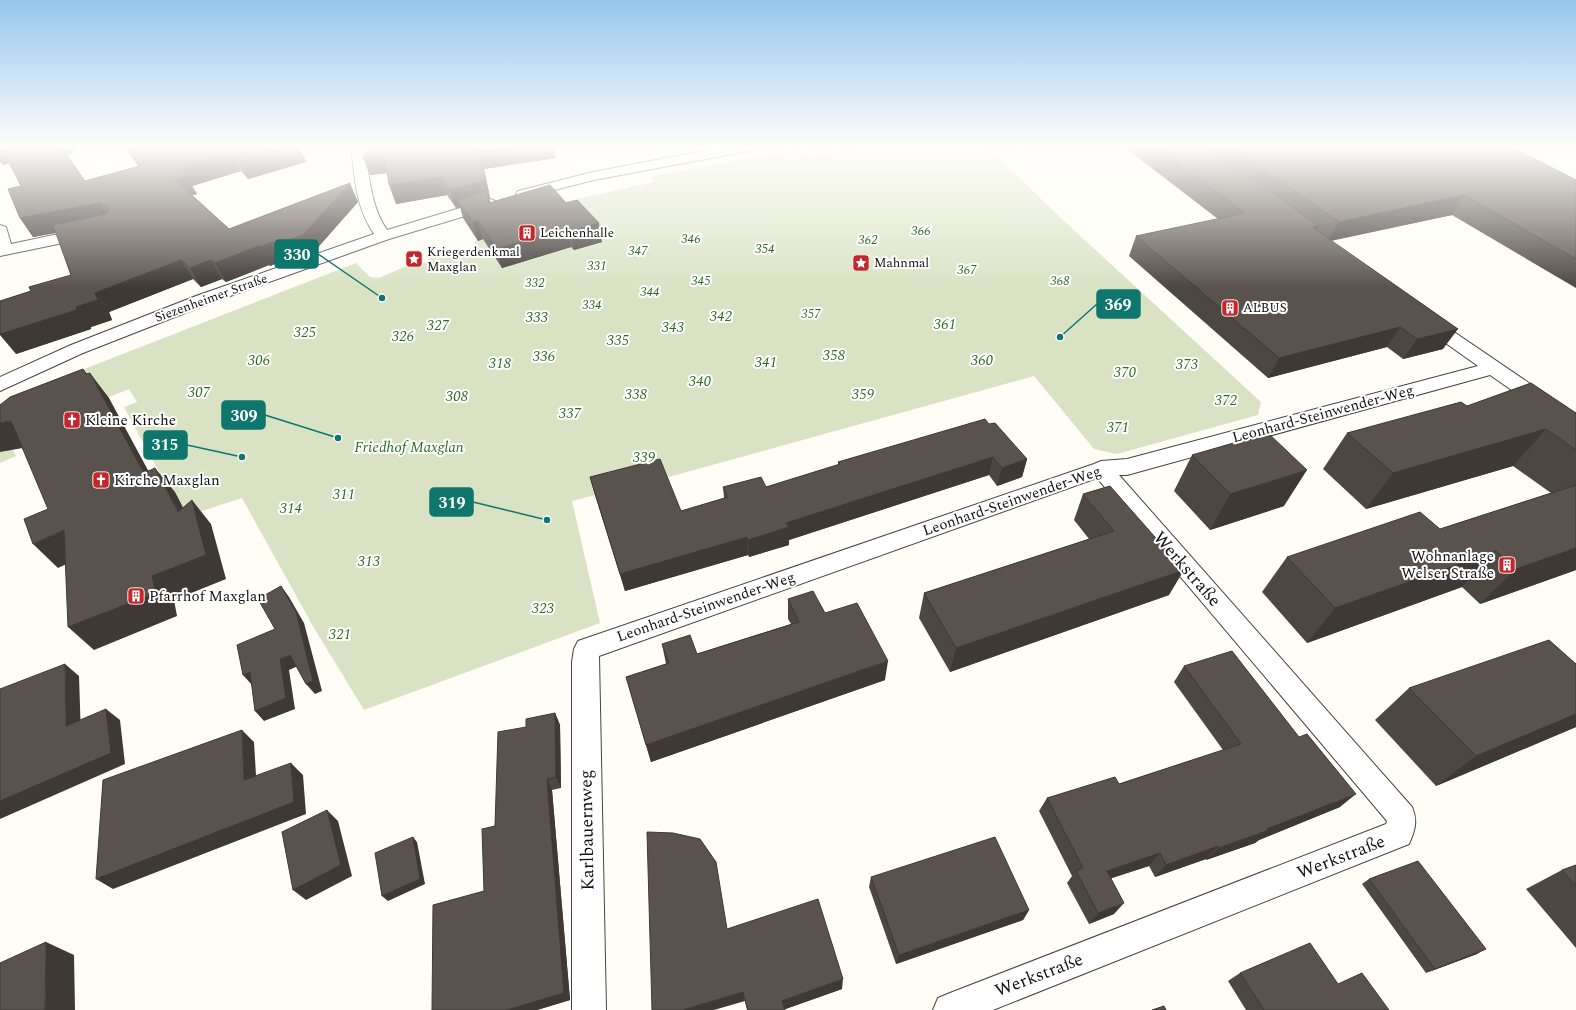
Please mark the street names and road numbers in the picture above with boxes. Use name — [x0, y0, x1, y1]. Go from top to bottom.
street label: Siezenheimer Straße — [152, 268, 270, 328]
street label: Leonhard-Steinwender-Weg — [1230, 379, 1416, 449]
street label: Leonhard-Steinwender-Weg — [920, 460, 1104, 542]
street label: Werkstraße — [1146, 525, 1228, 613]
street label: Leonhard-Steinwender-Weg — [614, 566, 798, 648]
street label: Karlbauernweg — [572, 769, 602, 891]
street label: Werkstraße — [1293, 828, 1389, 886]
street label: Werkstraße — [991, 946, 1087, 1004]

